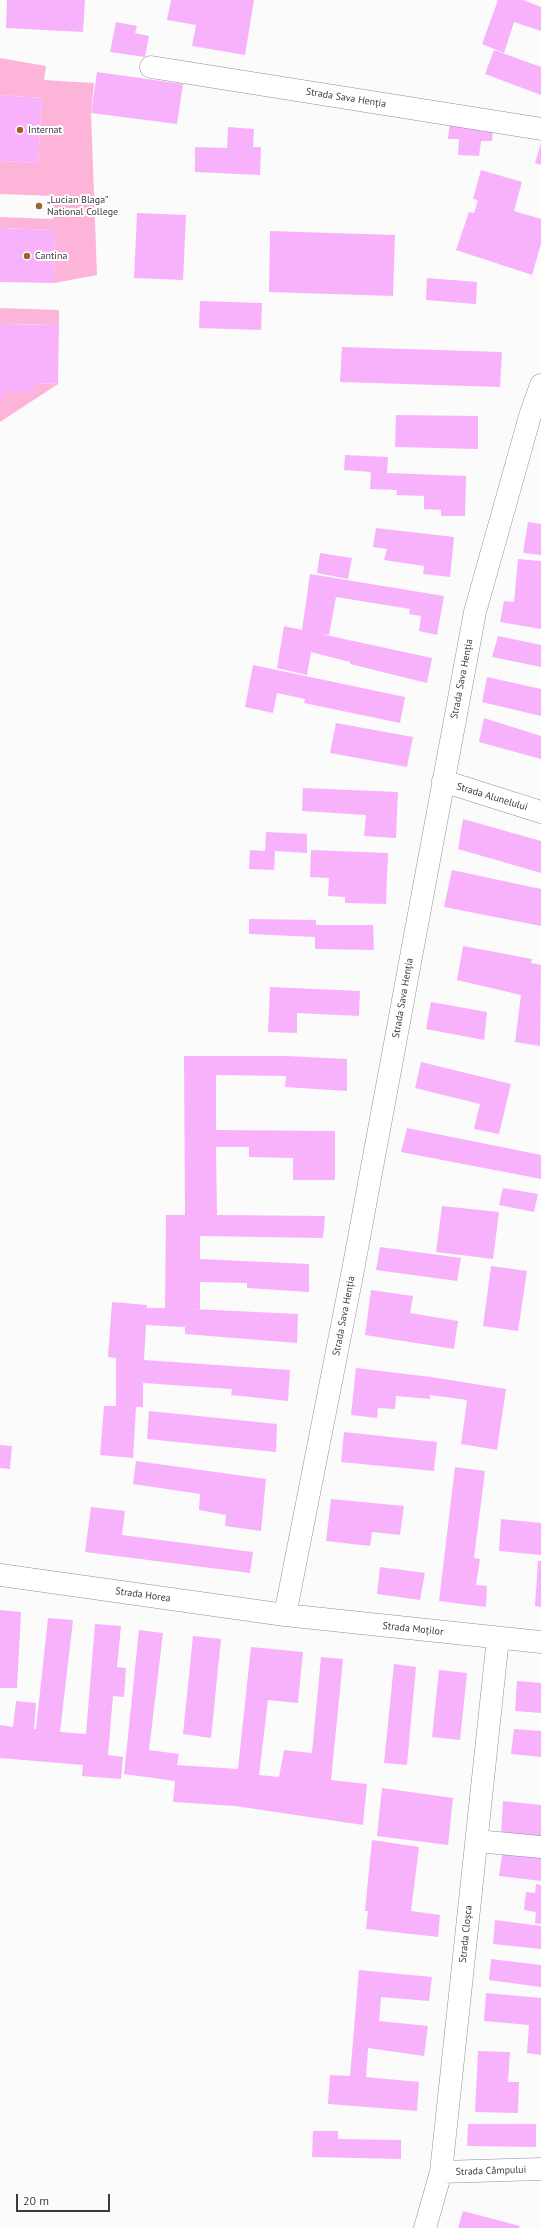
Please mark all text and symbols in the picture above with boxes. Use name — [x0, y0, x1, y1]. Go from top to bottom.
street label: Strada Sava Henția — [305, 86, 387, 110]
place label: Internat — [28, 124, 62, 136]
marker: Internat — [15, 125, 25, 135]
place label: „Lucian Blaga” National College — [47, 194, 118, 218]
marker: „Lucian Blaga” National College — [34, 201, 44, 211]
place label: Cantina — [35, 250, 67, 262]
marker: Cantina — [22, 251, 32, 261]
street label: Strada Sava Henția — [448, 638, 476, 720]
street label: Strada Alunelului — [455, 780, 529, 814]
street label: Strada Sava Henția — [390, 957, 416, 1039]
street label: Strada Sava Henția — [330, 1275, 358, 1357]
street label: Strada Horea — [115, 1585, 171, 1605]
street label: Strada Moților — [382, 1620, 444, 1638]
street label: Strada Cloșca — [457, 1905, 475, 1963]
street label: Strada Câmpului — [455, 2164, 527, 2178]
scale bar — [18, 2186, 112, 2212]
text: 20 m — [23, 2193, 49, 2208]

